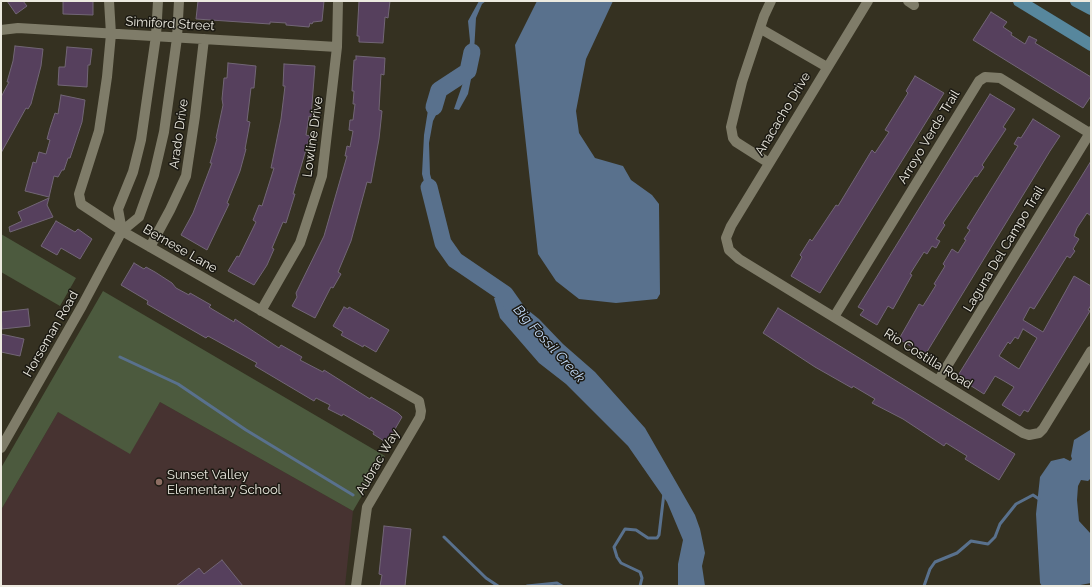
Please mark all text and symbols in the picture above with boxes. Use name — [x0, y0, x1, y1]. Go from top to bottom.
street label: Simiford Street — [125, 14, 215, 34]
street label: Anacacho Drive — [752, 69, 814, 159]
street label: Arroyo Verde Trail — [895, 87, 963, 187]
street label: Lowline Drive — [300, 96, 326, 178]
street label: Arado Drive — [166, 98, 192, 170]
street label: Laguna Del Campo Trail — [960, 183, 1048, 315]
street label: Bernese Lane — [140, 221, 220, 277]
street label: Horseman Road — [20, 288, 82, 380]
water label: Big Fossil Creek — [510, 302, 588, 386]
street label: Rio Costilla Road — [881, 326, 975, 392]
street label: Aubrac Way — [353, 426, 403, 498]
place label: Sunset Valley Elementary School — [167, 467, 281, 498]
marker: Sunset Valley Elementary School — [154, 477, 164, 487]

